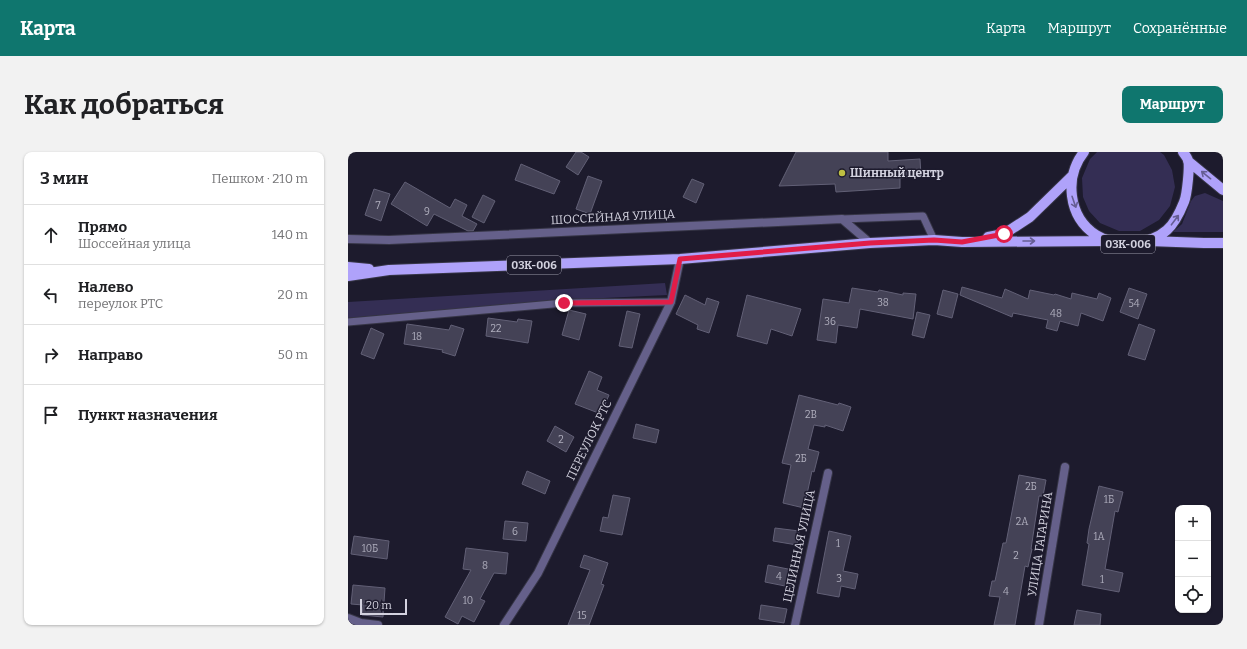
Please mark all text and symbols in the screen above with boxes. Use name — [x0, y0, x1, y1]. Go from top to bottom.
text: Карта — [20, 17, 76, 40]
text: Карта — [986, 20, 1026, 37]
text: Маршрут — [1048, 20, 1111, 37]
text: Сохранённые — [1133, 20, 1227, 37]
button: Маршрут — [1122, 86, 1223, 123]
text: Как добраться — [24, 88, 224, 121]
place label: Шинный центр — [850, 166, 944, 180]
text: 3 мин — [40, 168, 88, 189]
marker: Шинный центр — [837, 168, 847, 178]
text: Пешком · 210 m — [211, 171, 308, 186]
one-way arrow — [1200, 171, 1211, 180]
one-way arrow — [1070, 195, 1078, 207]
house number: 7 — [375, 200, 381, 212]
house number: 9 — [424, 206, 430, 218]
street label: ШОССЕЙНАЯ УЛИЦА — [550, 206, 676, 227]
one-way arrow — [1171, 214, 1179, 225]
text: Прямо — [78, 218, 127, 236]
icon: ahead — [40, 224, 62, 246]
route start — [995, 225, 1013, 243]
text: 140 m — [272, 227, 308, 242]
road number: 03К-006 — [1101, 235, 1155, 253]
text: Шоссейная улица — [78, 236, 191, 251]
one-way arrow — [1022, 237, 1035, 245]
road number: 03К-006 — [507, 256, 561, 274]
text: Налево — [78, 278, 133, 296]
icon: left — [40, 284, 62, 306]
text: 20 m — [278, 287, 308, 302]
route end — [555, 294, 573, 312]
text: переулок РТС — [78, 296, 163, 311]
house number: 38 — [877, 297, 889, 309]
house number: 54 — [1128, 298, 1140, 310]
house number: 48 — [1050, 308, 1062, 320]
house number: 36 — [824, 316, 836, 328]
house number: 22 — [491, 323, 501, 335]
house number: 18 — [412, 331, 422, 343]
icon: right — [40, 344, 62, 366]
text: Направо — [78, 346, 143, 364]
text: 50 m — [278, 347, 308, 362]
street label: ПЕРЕУЛОК РТС — [563, 397, 615, 482]
icon: arrive — [40, 404, 62, 426]
text: Пункт назначения — [78, 406, 218, 424]
house number: 2В — [805, 409, 817, 421]
house number: 2 — [558, 434, 564, 446]
house number: 2Б — [795, 453, 807, 465]
house number: 2Б — [1025, 481, 1037, 493]
street label: ЦЕЛИННАЯ УЛИЦА — [780, 488, 818, 604]
street label: УЛИЦА ГАГАРИНА — [1025, 490, 1055, 597]
house number: 1Б — [1104, 494, 1114, 506]
map controls — [1175, 505, 1211, 613]
button: + — [1175, 505, 1211, 541]
house number: 2А — [1016, 516, 1029, 528]
house number: 6 — [512, 526, 518, 538]
house number: 1А — [1093, 531, 1105, 543]
house number: 1 — [836, 538, 840, 550]
button: − — [1175, 541, 1211, 577]
house number: 10Б — [362, 543, 378, 555]
house number: 2 — [1013, 550, 1019, 562]
house number: 8 — [482, 560, 488, 572]
house number: 4 — [776, 571, 782, 583]
house number: 3 — [836, 573, 842, 585]
house number: 1 — [1100, 574, 1104, 586]
button: locate — [1175, 577, 1211, 613]
house number: 4 — [1003, 586, 1009, 598]
house number: 10 — [463, 595, 473, 607]
scale bar — [360, 597, 407, 616]
text: 20 m — [366, 599, 392, 612]
house number: 15 — [577, 610, 587, 622]

